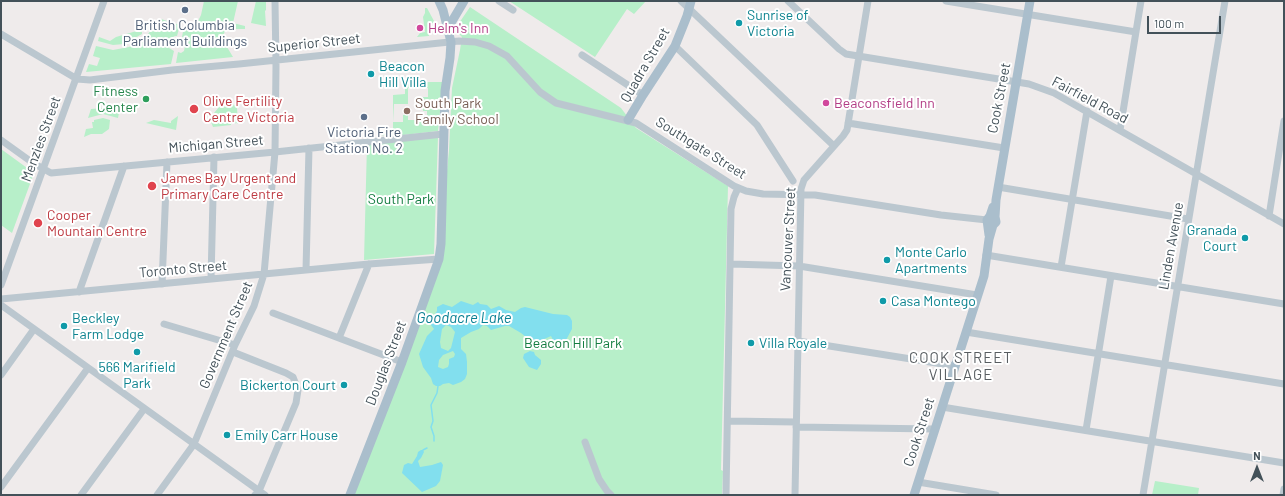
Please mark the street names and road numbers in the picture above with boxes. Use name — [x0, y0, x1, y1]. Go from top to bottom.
street label: Quadra Street — [617, 25, 673, 105]
street label: Superior Street — [267, 30, 361, 56]
street label: Cook Street — [984, 61, 1014, 135]
street label: Fairfield Road — [1049, 73, 1131, 127]
street label: Menzies Street — [18, 94, 64, 184]
street label: Southgate Street — [652, 113, 750, 183]
street label: Michigan Street — [168, 131, 264, 157]
street label: Vancouver Street — [777, 186, 799, 292]
street label: Linden Avenue — [1155, 201, 1187, 291]
street label: Toronto Street — [138, 257, 228, 281]
street label: Government Street — [196, 279, 256, 391]
street label: Douglas Street — [362, 318, 410, 408]
street label: Cook Street — [900, 395, 938, 469]

